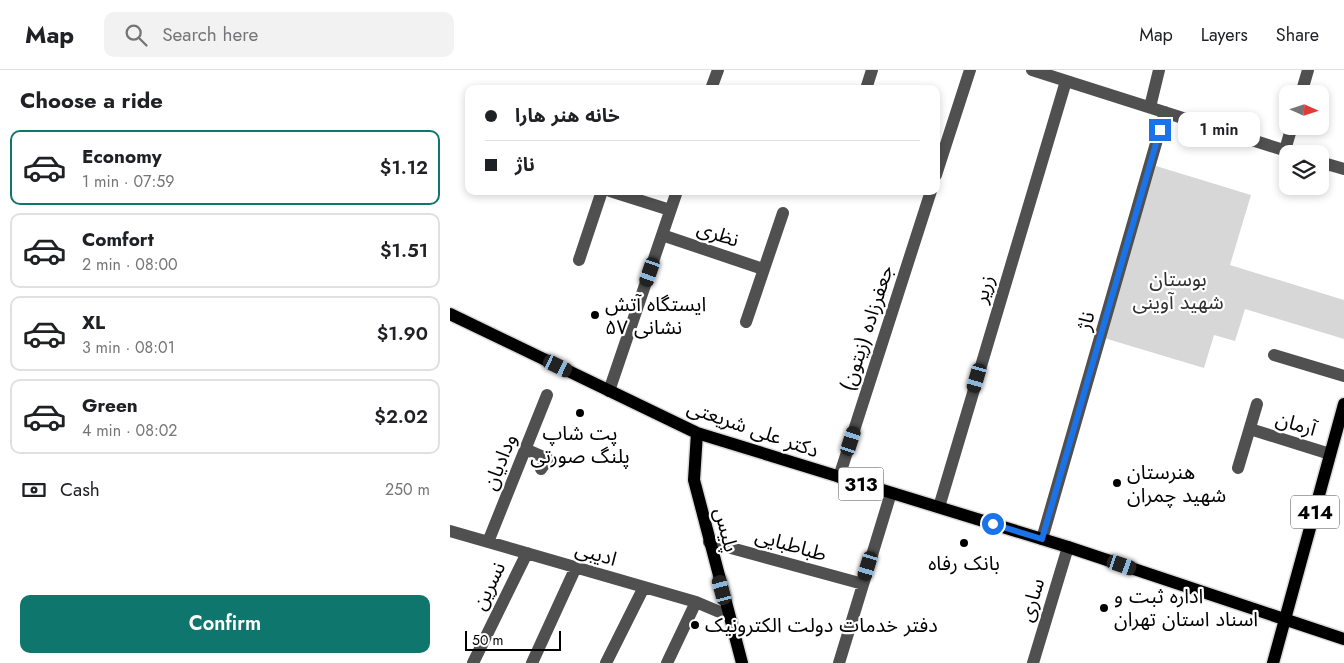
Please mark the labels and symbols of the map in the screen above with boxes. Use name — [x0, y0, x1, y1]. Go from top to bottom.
north arrow — [1279, 85, 1329, 135]
callout: 1 min — [1178, 112, 1260, 148]
route end — [1149, 119, 1171, 141]
street label: نظری — [693, 213, 743, 255]
car — [638, 255, 661, 289]
street label: جعفرزاده (زیتون) — [833, 261, 901, 395]
park label: بوستان شهید آوینی — [1132, 265, 1224, 317]
street label: زریر — [966, 271, 1002, 308]
place label: ایستگاه آتش نشانی ۵۷ — [605, 290, 706, 342]
street label: ناژ — [1069, 308, 1102, 335]
marker: ایستگاه آتش نشانی ۵۷ — [589, 309, 601, 321]
car — [541, 353, 574, 379]
car — [965, 362, 988, 394]
street label: دکتر علی شریعتی — [683, 393, 823, 465]
street label: آرمان — [1272, 404, 1321, 444]
marker: پت شاپ پلنگ صورتی — [574, 407, 586, 419]
place label: پت شاپ پلنگ صورتی — [530, 419, 630, 471]
car — [839, 424, 862, 458]
street label: ودادیان — [476, 430, 524, 494]
place label: هنرستان شهید چمران — [1127, 458, 1226, 510]
road number: 313 — [838, 468, 884, 500]
marker: هنرستان شهید چمران — [1111, 477, 1123, 489]
road number: 414 — [1291, 496, 1339, 528]
street label: پلیس — [707, 505, 745, 555]
route start — [982, 513, 1004, 535]
street label: طباطبایی — [752, 521, 830, 569]
street label: ادیبی — [572, 534, 620, 574]
marker: بانک رفاه — [958, 537, 970, 549]
car — [856, 549, 879, 583]
place label: بانک رفاه — [928, 549, 1000, 578]
car — [1105, 553, 1138, 577]
street label: نسرین — [465, 557, 513, 615]
car — [710, 574, 733, 606]
street label: ساری — [1012, 575, 1052, 625]
place label: اداره ثبت و اسناد استان تهران — [1114, 582, 1258, 634]
marker: اداره ثبت و اسناد استان تهران — [1098, 602, 1110, 614]
place label: دفتر خدمات دولت الکترونیک — [705, 611, 938, 640]
marker: دفتر خدمات دولت الکترونیک — [689, 619, 701, 631]
scale bar — [465, 628, 561, 651]

